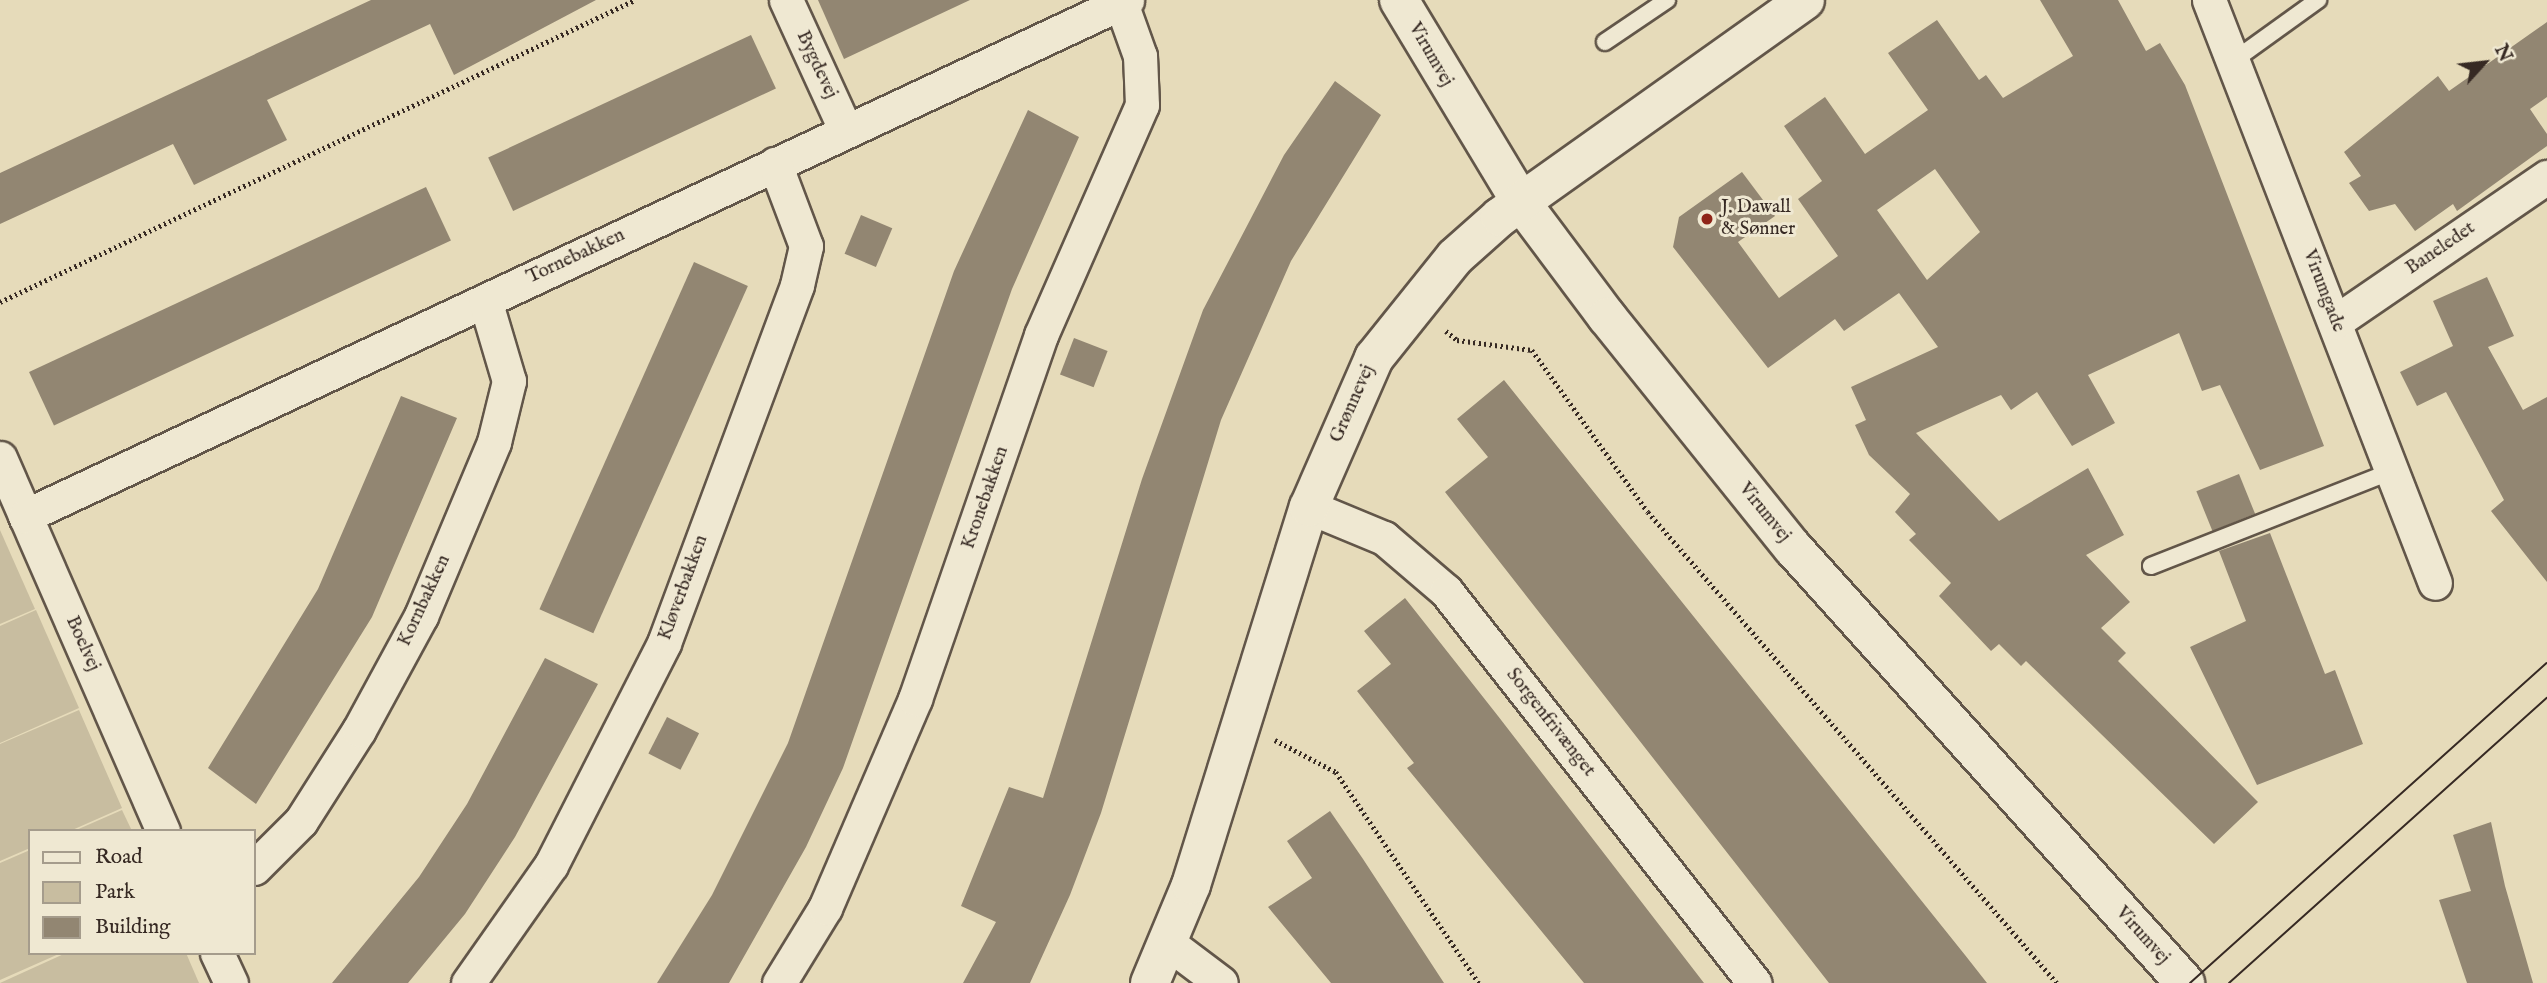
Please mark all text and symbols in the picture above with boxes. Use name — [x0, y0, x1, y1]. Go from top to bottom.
street label: Virumvej — [1403, 19, 1457, 91]
street label: Bygdevej — [790, 27, 842, 103]
north arrow — [2449, 28, 2519, 98]
text: N — [2488, 41, 2517, 66]
place label: J. Dawall & Sønner — [1721, 197, 1795, 241]
marker: J. Dawall & Sønner — [1699, 211, 1715, 227]
street label: Baneledet — [2402, 218, 2480, 280]
street label: Tornebakken — [523, 224, 629, 290]
street label: Virumgade — [2297, 247, 2349, 335]
street label: Grønnevej — [1326, 362, 1380, 446]
street label: Kronebakken — [958, 444, 1014, 552]
street label: Virumvej — [1733, 478, 1795, 548]
street label: Kløverbakken — [654, 532, 714, 644]
street label: Kornbakken — [394, 552, 456, 650]
street label: Boelvej — [60, 613, 104, 675]
street label: Sorgenfrivænget — [1501, 664, 1599, 782]
legend — [28, 829, 256, 955]
text: Road — [95, 844, 142, 871]
text: Park — [95, 879, 135, 906]
street label: Virumvej — [2110, 902, 2174, 970]
text: Building — [95, 914, 170, 941]

